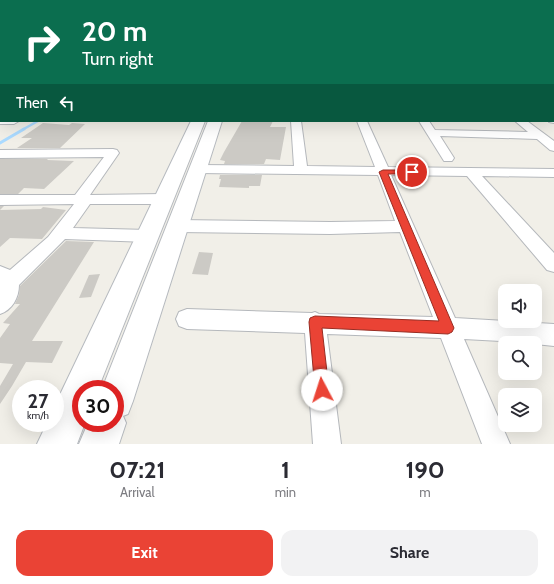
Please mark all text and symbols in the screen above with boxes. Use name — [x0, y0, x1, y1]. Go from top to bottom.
text: 20 m — [82, 14, 147, 48]
icon: right — [16, 16, 68, 68]
text: Turn right — [82, 48, 153, 70]
icon: left — [56, 92, 78, 114]
text: Then — [16, 94, 48, 112]
pin — [395, 155, 429, 189]
icon: arrive — [401, 161, 423, 183]
map controls — [498, 284, 542, 432]
button: sound — [498, 284, 542, 328]
button: search — [498, 336, 542, 380]
position arrow — [301, 369, 343, 411]
speed limit sign: 30 — [72, 380, 124, 432]
button: layers — [498, 388, 542, 432]
text: 27 — [28, 389, 48, 413]
text: km/h — [27, 409, 49, 422]
text: 07:21 — [109, 455, 165, 484]
text: 1 — [281, 455, 290, 484]
text: 190 — [405, 455, 445, 484]
text: Arrival — [120, 484, 155, 500]
text: min — [275, 484, 296, 500]
text: m — [419, 484, 431, 500]
button: Exit — [16, 530, 273, 576]
button: Share — [281, 530, 538, 576]

